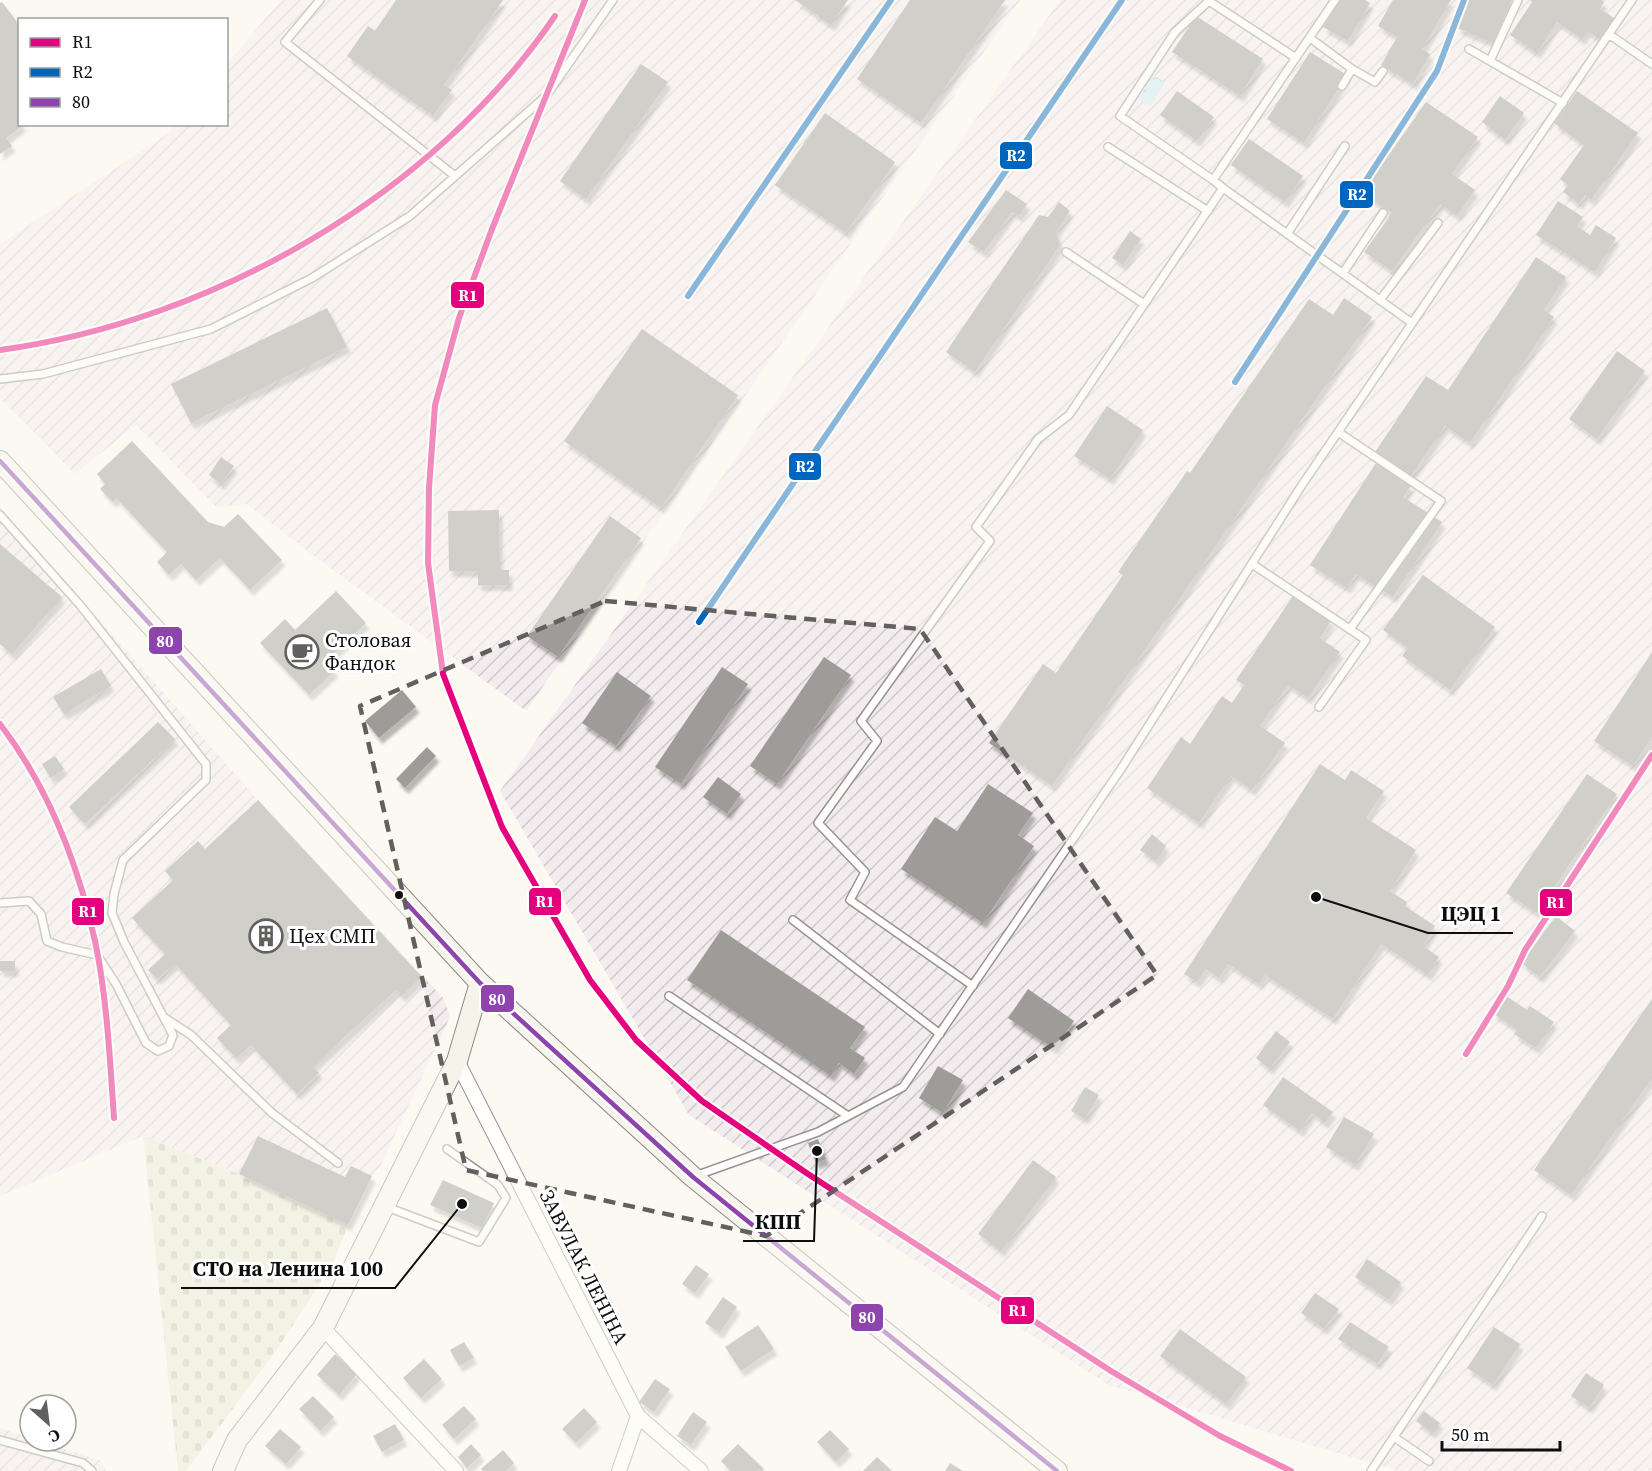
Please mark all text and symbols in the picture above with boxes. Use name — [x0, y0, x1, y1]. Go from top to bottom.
legend — [18, 18, 228, 126]
text: R1 — [72, 29, 93, 54]
text: R2 — [72, 59, 93, 84]
text: 80 — [72, 89, 90, 114]
line badge: R2 — [999, 141, 1033, 170]
text: R2 — [1006, 144, 1026, 166]
line badge: R2 — [1339, 180, 1374, 209]
text: R2 — [1347, 183, 1367, 205]
line badge: R1 — [450, 281, 485, 309]
text: R1 — [458, 284, 478, 306]
line badge: R2 — [788, 452, 822, 481]
text: R2 — [795, 455, 815, 477]
line badge: 80 — [148, 626, 183, 655]
place label: Столовая Фандок — [325, 626, 411, 677]
text: 80 — [156, 630, 174, 652]
cafe icon: Столовая Фандок — [284, 634, 320, 670]
line badge: R1 — [528, 887, 562, 916]
line badge: R1 — [1539, 888, 1573, 917]
unlabelled marker — [393, 889, 405, 901]
text: R1 — [535, 890, 555, 912]
text: R1 — [1546, 891, 1566, 913]
callout: ЦЭЦ 1 — [1428, 894, 1513, 933]
line badge: R1 — [71, 897, 105, 926]
text: ЦЭЦ 1 — [1441, 899, 1501, 928]
text: R1 — [78, 900, 98, 922]
building icon: Цех СМП — [248, 918, 284, 954]
place label: Цех СМП — [289, 922, 376, 950]
line badge: 80 — [480, 984, 515, 1013]
text: 80 — [488, 988, 506, 1010]
street label: ЗАВУЛАК ЛЕНІНА — [533, 1185, 635, 1350]
callout: КПП — [743, 1202, 814, 1241]
text: КПП — [755, 1207, 801, 1236]
callout: СТО на Ленина 100 — [181, 1249, 395, 1288]
text: СТО на Ленина 100 — [193, 1254, 383, 1283]
line badge: R1 — [1000, 1296, 1035, 1325]
text: R1 — [1008, 1299, 1028, 1321]
line badge: 80 — [850, 1303, 884, 1332]
text: 80 — [858, 1306, 876, 1328]
north arrow — [18, 1393, 78, 1453]
scale bar — [1442, 1414, 1560, 1452]
text: 50 m — [1451, 1422, 1489, 1447]
text: С — [45, 1424, 65, 1448]

